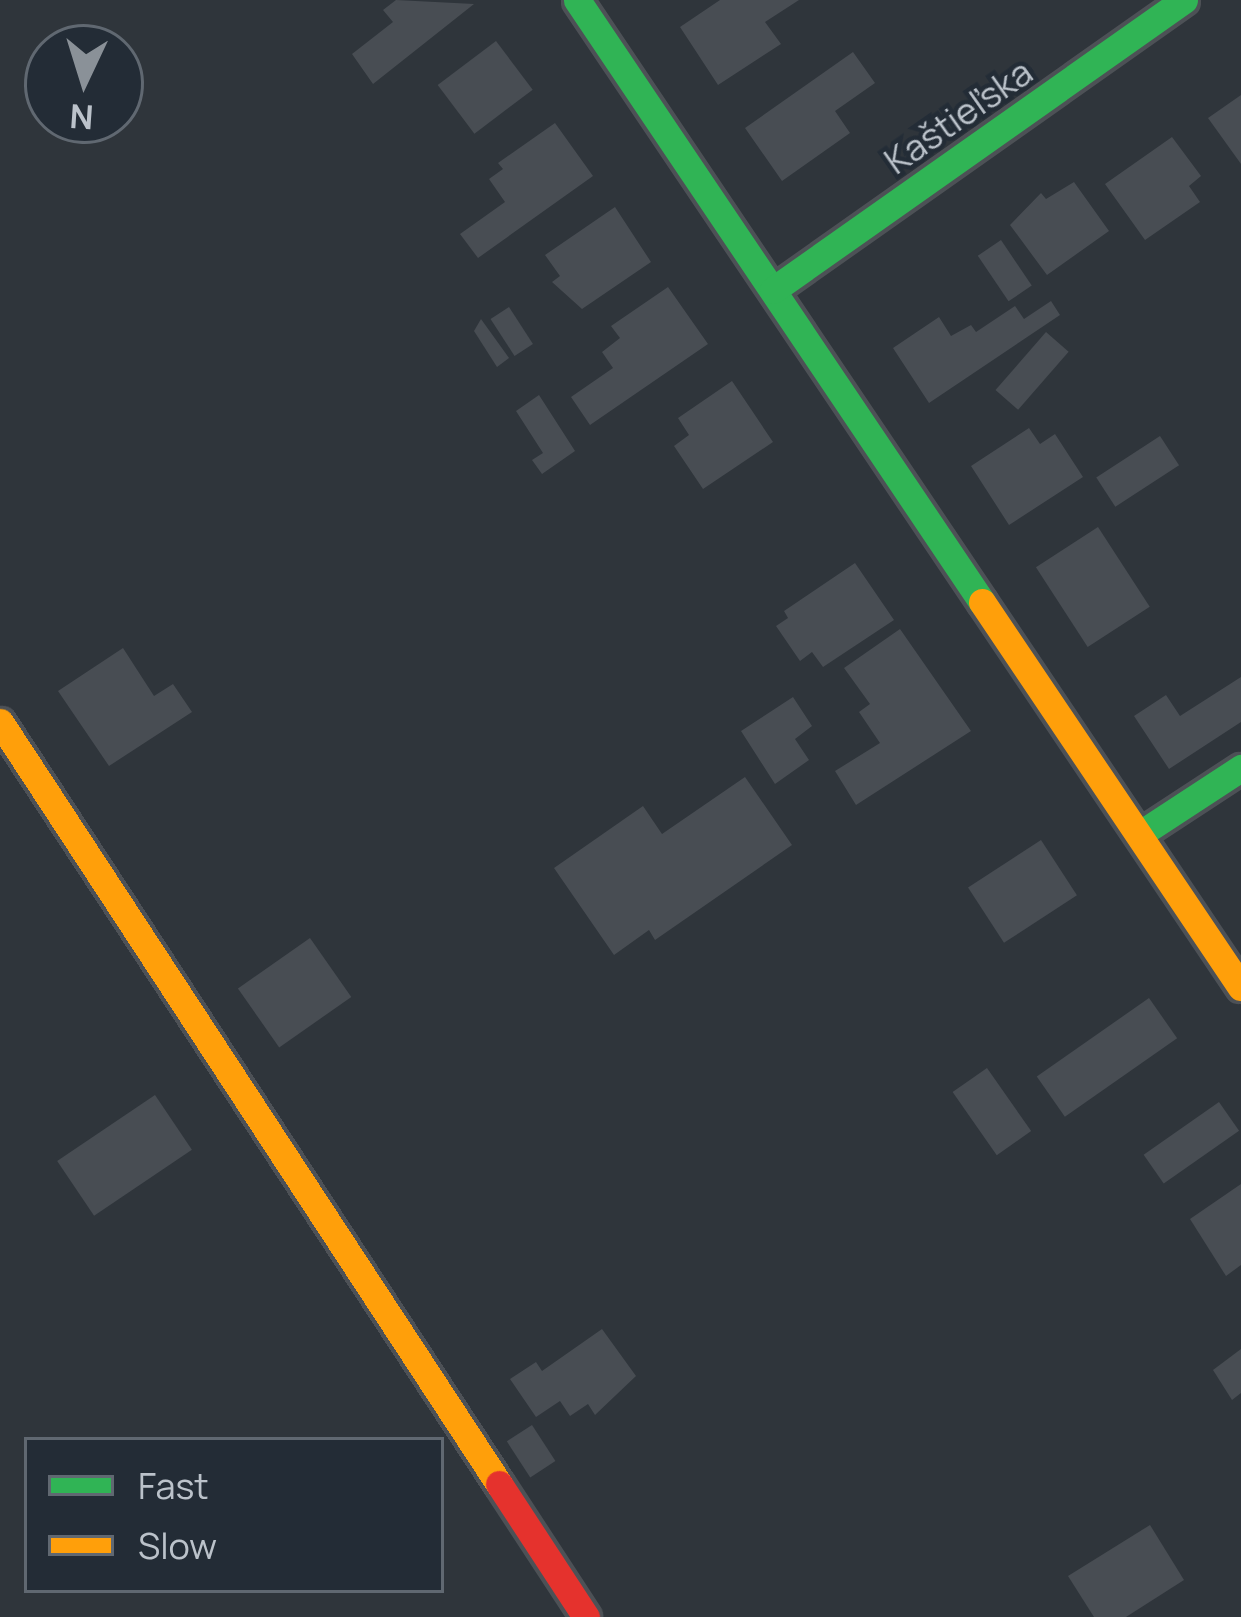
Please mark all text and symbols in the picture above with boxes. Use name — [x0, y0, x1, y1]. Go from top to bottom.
north arrow — [24, 24, 144, 144]
street label: Kaštieľska — [876, 50, 1040, 182]
text: N — [68, 94, 95, 141]
legend — [24, 1437, 444, 1593]
text: Fast — [138, 1461, 209, 1510]
text: Slow — [138, 1521, 217, 1570]

